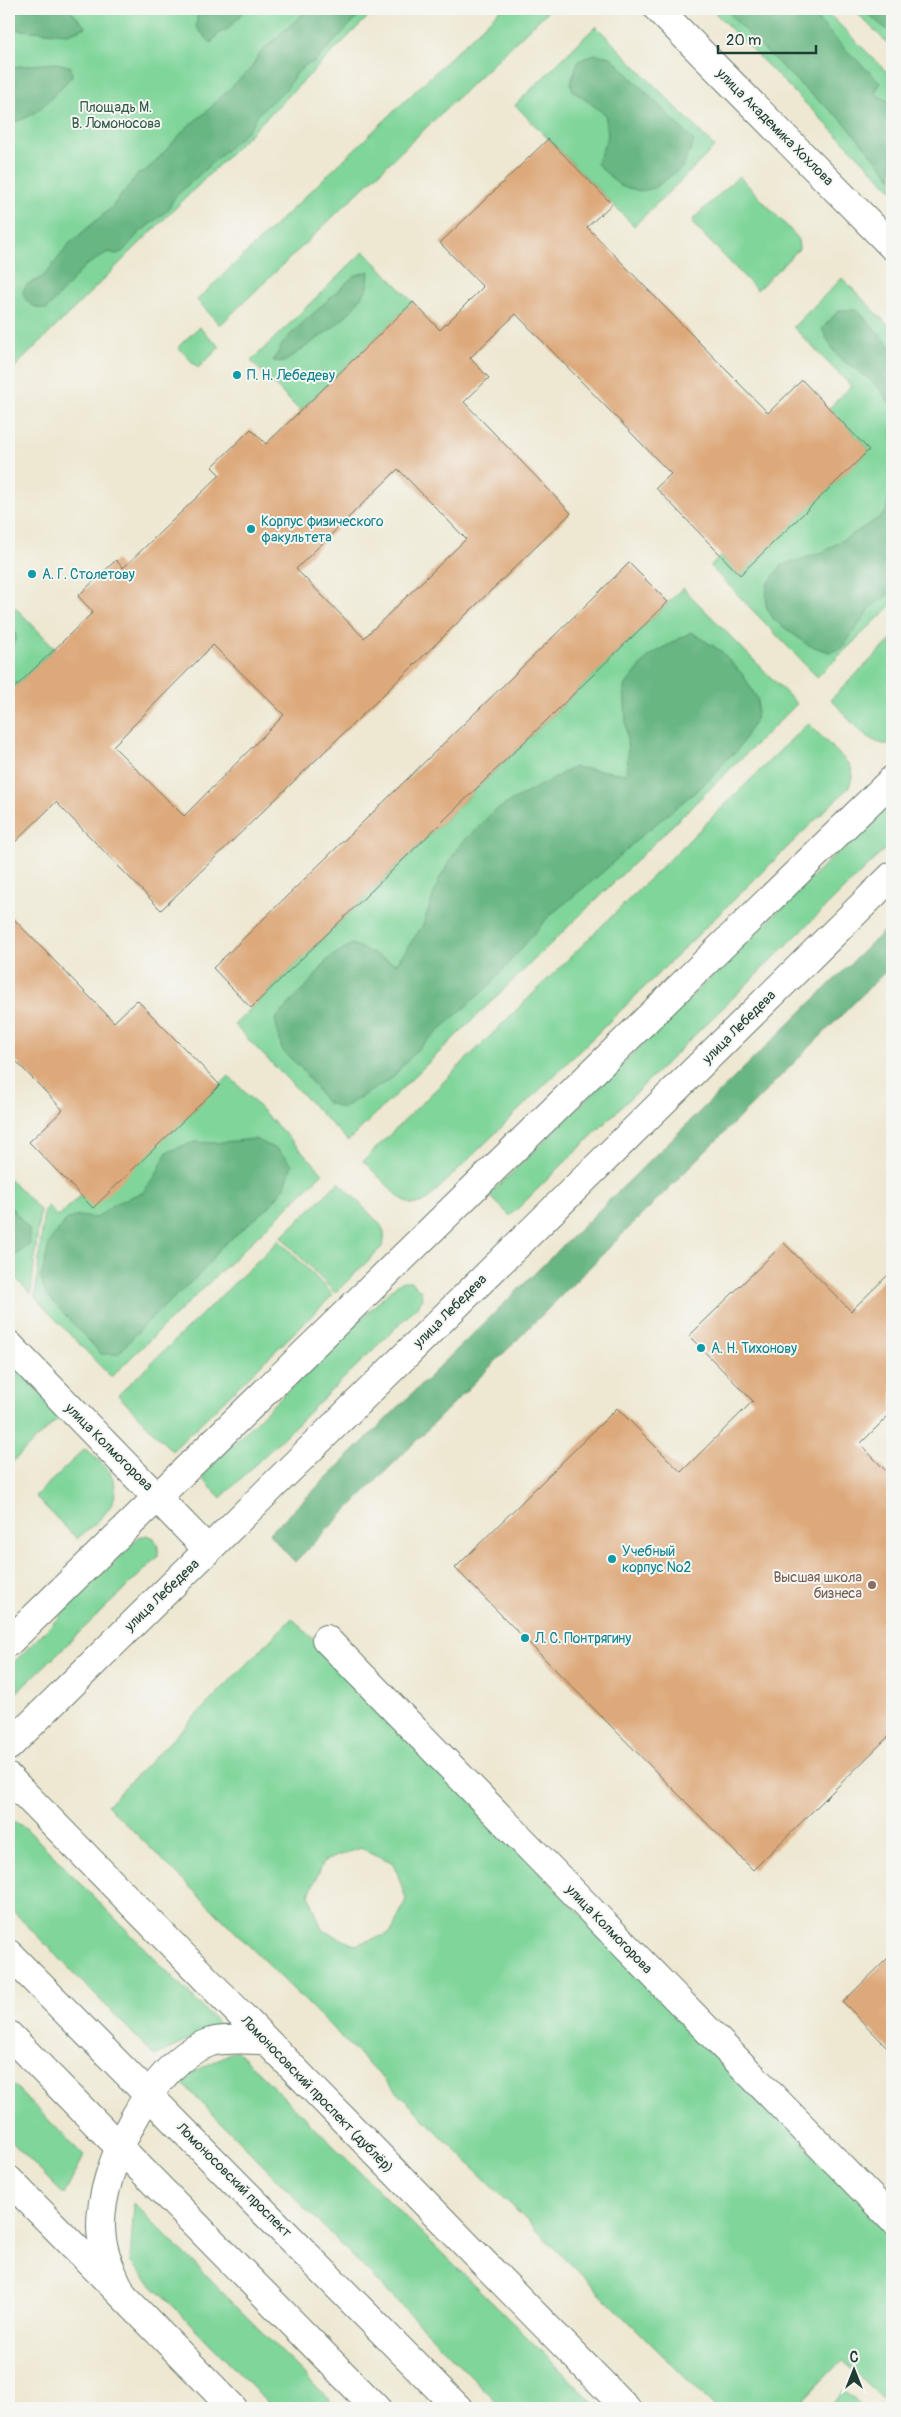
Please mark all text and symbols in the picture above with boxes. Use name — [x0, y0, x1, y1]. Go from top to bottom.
scale bar — [718, 22, 816, 54]
text: 20 m — [726, 31, 761, 50]
street label: улица Академика Хохлова — [712, 64, 837, 189]
park label: Площадь М. В. Ломоносова — [71, 99, 161, 132]
place label: П. Н. Лебедеву — [247, 367, 335, 384]
marker: П. Н. Лебедеву — [231, 369, 243, 381]
place label: Корпус физического факультета — [261, 513, 384, 546]
marker: Корпус физического факультета — [245, 523, 257, 535]
place label: А. Г. Столетову — [42, 566, 135, 583]
marker: А. Г. Столетову — [26, 568, 38, 580]
street label: улица Лебедева — [698, 987, 779, 1068]
street label: улица Лебедева — [409, 1271, 490, 1352]
place label: А. Н. Тихонову — [711, 1340, 797, 1357]
marker: А. Н. Тихонову — [695, 1342, 707, 1354]
street label: улица Колмогорова — [61, 1399, 157, 1495]
place label: Учебный корпус №2 — [622, 1543, 692, 1576]
marker: Учебный корпус №2 — [606, 1553, 618, 1565]
street label: улица Лебедева — [121, 1555, 203, 1635]
place label: Высшая школа бизнеса — [773, 1569, 862, 1602]
marker: Высшая школа бизнеса — [866, 1579, 878, 1591]
place label: Л. С. Понтрягину — [534, 1630, 631, 1647]
marker: Л. С. Понтрягину — [519, 1632, 531, 1644]
street label: улица Колмогорова — [561, 1880, 656, 1977]
street label: Ломоносовский проспект (дублёр) — [237, 2011, 397, 2176]
street label: Ломоносовский проспект — [172, 2118, 295, 2241]
north arrow — [828, 2344, 878, 2394]
text: С — [850, 2349, 859, 2366]

